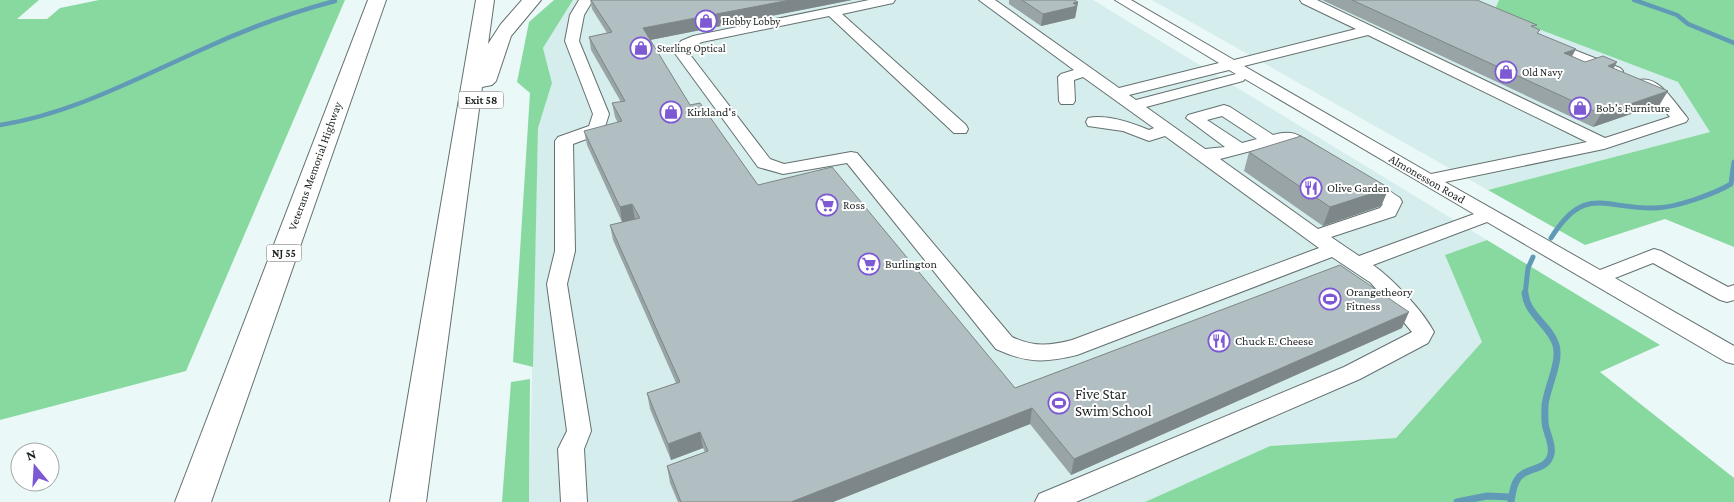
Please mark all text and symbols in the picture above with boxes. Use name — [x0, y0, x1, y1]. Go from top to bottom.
shop icon: Hobby Lobby — [694, 9, 718, 33]
place label: Hobby Lobby — [722, 15, 781, 28]
shop icon: Sterling Optical — [629, 36, 653, 60]
place label: Sterling Optical — [657, 42, 726, 55]
shop icon: Old Navy — [1494, 60, 1518, 84]
place label: Old Navy — [1522, 66, 1563, 79]
road number: Exit 58 — [458, 92, 504, 108]
shop icon: Bob’s Furniture — [1568, 96, 1592, 120]
street label: Veterans Memorial Highway — [285, 99, 345, 232]
shop icon: Kirkland's — [659, 100, 683, 124]
place label: Bob’s Furniture — [1596, 101, 1670, 115]
place label: Kirkland's — [687, 105, 736, 119]
street label: Almonesson Road — [1386, 152, 1468, 207]
restaurant icon: Olive Garden — [1299, 176, 1323, 200]
place label: Olive Garden — [1327, 181, 1390, 195]
supermarket icon: Ross — [815, 193, 839, 217]
place label: Ross — [843, 198, 865, 212]
road number: NJ 55 — [266, 244, 302, 262]
supermarket icon: Burlington — [857, 252, 881, 276]
place label: Burlington — [885, 257, 937, 271]
place label: Orangetheory Fitness — [1346, 285, 1413, 313]
sports icon: Orangetheory Fitness — [1318, 287, 1342, 311]
restaurant icon: Chuck E. Cheese — [1207, 329, 1231, 353]
place label: Chuck E. Cheese — [1235, 334, 1313, 348]
place label: Five Star Swim School — [1075, 386, 1152, 419]
sports icon: Five Star Swim School — [1047, 391, 1071, 415]
north arrow — [10, 442, 60, 492]
text: N — [24, 445, 38, 464]

